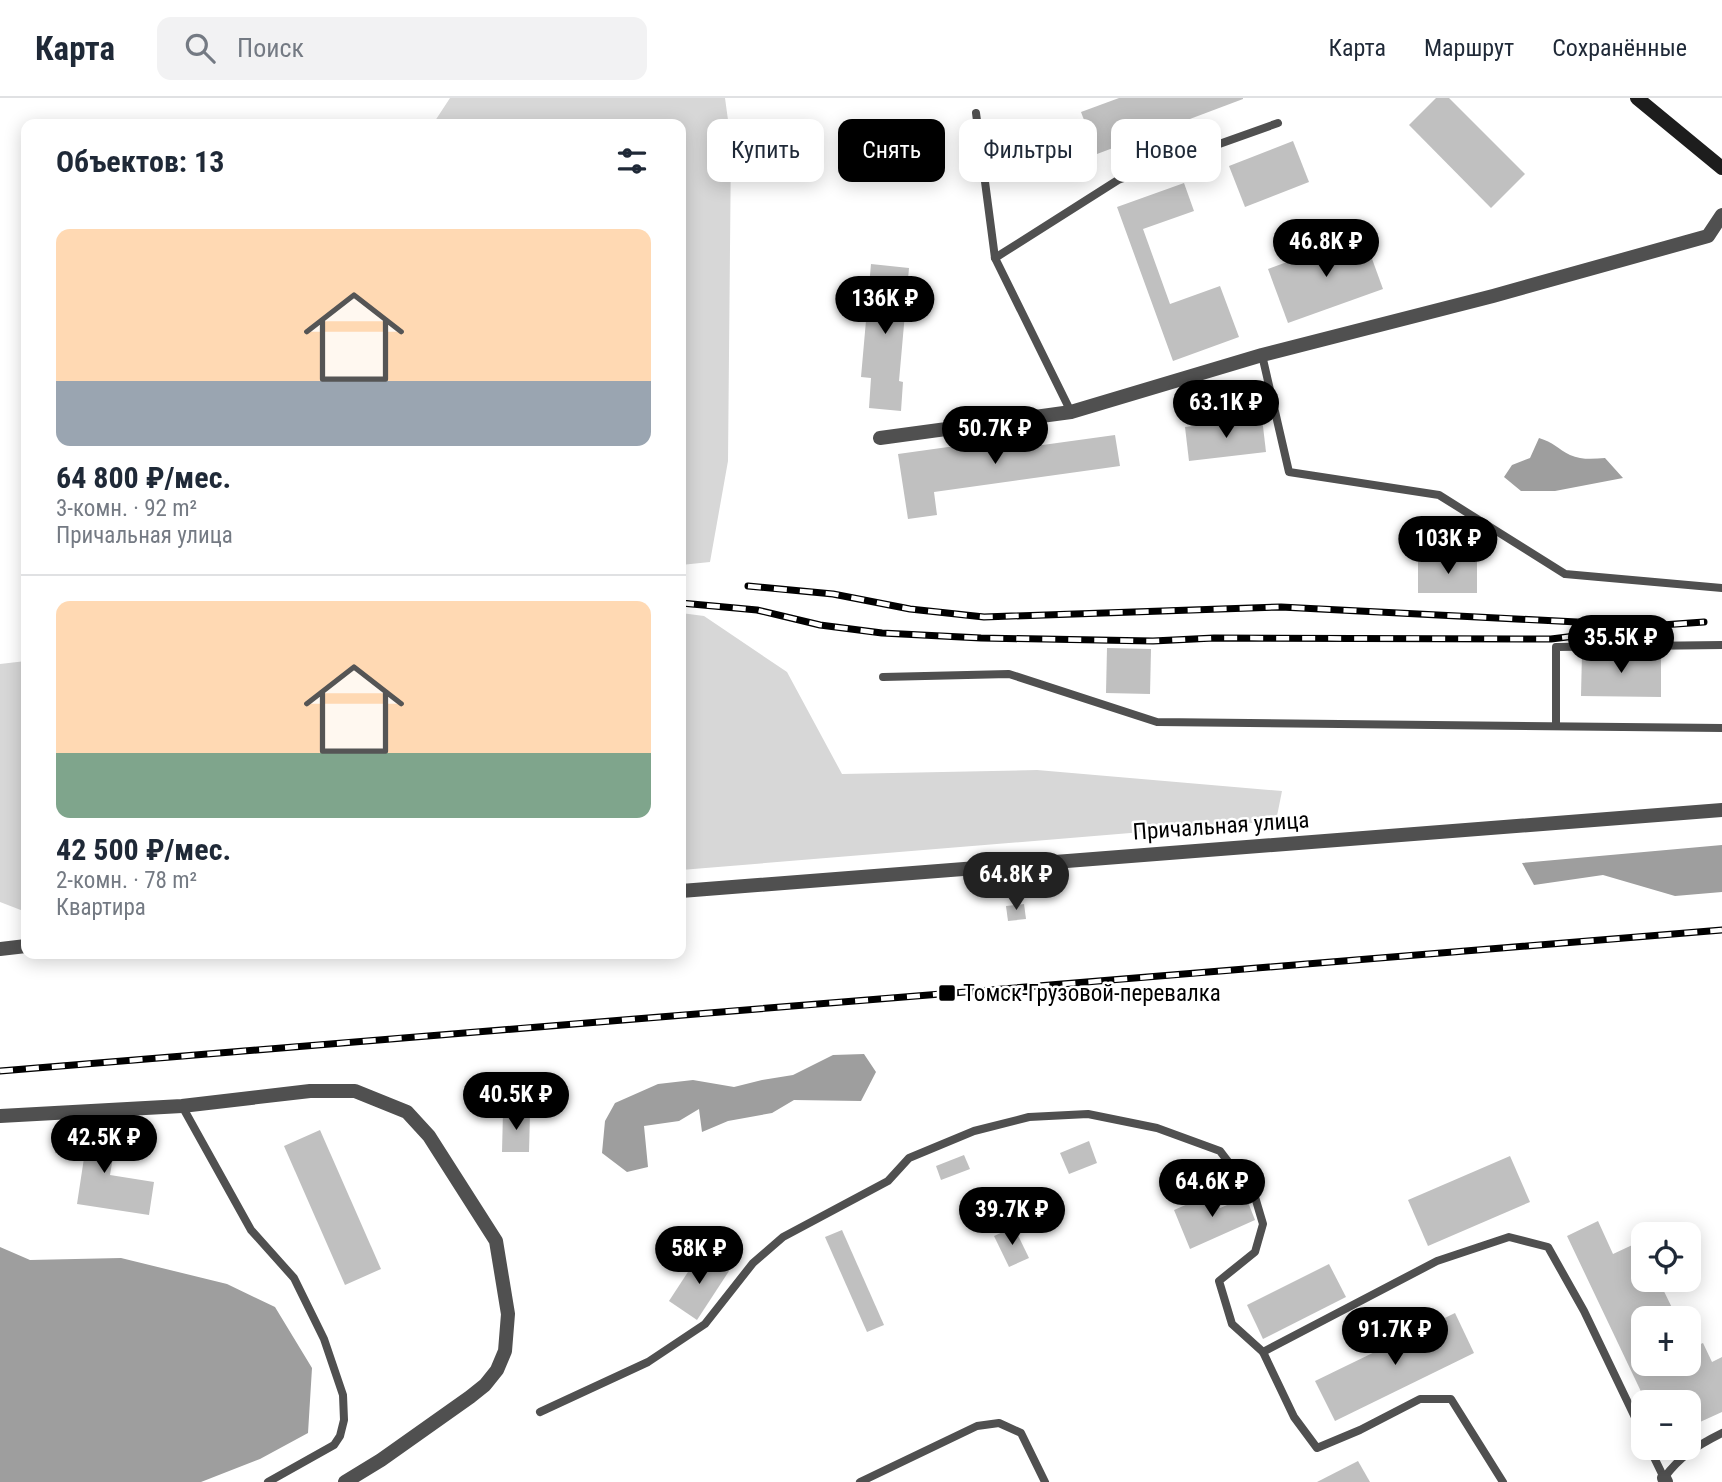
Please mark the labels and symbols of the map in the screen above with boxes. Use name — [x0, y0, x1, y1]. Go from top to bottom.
pin: 46.8K ₽ — [1261, 220, 1391, 279]
pin: 136K ₽ — [828, 276, 942, 336]
pin: 63.1K ₽ — [1161, 380, 1291, 440]
pin: 50.7K ₽ — [930, 406, 1060, 466]
pin: 103K ₽ — [1391, 517, 1505, 576]
pin: 35.5K ₽ — [1556, 616, 1686, 675]
street label: Причальная улица — [1132, 806, 1310, 846]
pin: 64.8K ₽ — [951, 852, 1081, 912]
place label: Томск-Грузовой-перевалка — [963, 980, 1221, 1007]
marker: Томск-Грузовой-перевалка — [937, 983, 957, 1003]
pin: 40.5K ₽ — [451, 1072, 581, 1132]
pin: 42.5K ₽ — [39, 1116, 169, 1175]
pin: 64.6K ₽ — [1147, 1160, 1277, 1219]
pin: 39.7K ₽ — [947, 1188, 1077, 1247]
pin: 58K ₽ — [650, 1226, 748, 1286]
pin: 91.7K ₽ — [1330, 1308, 1460, 1367]

